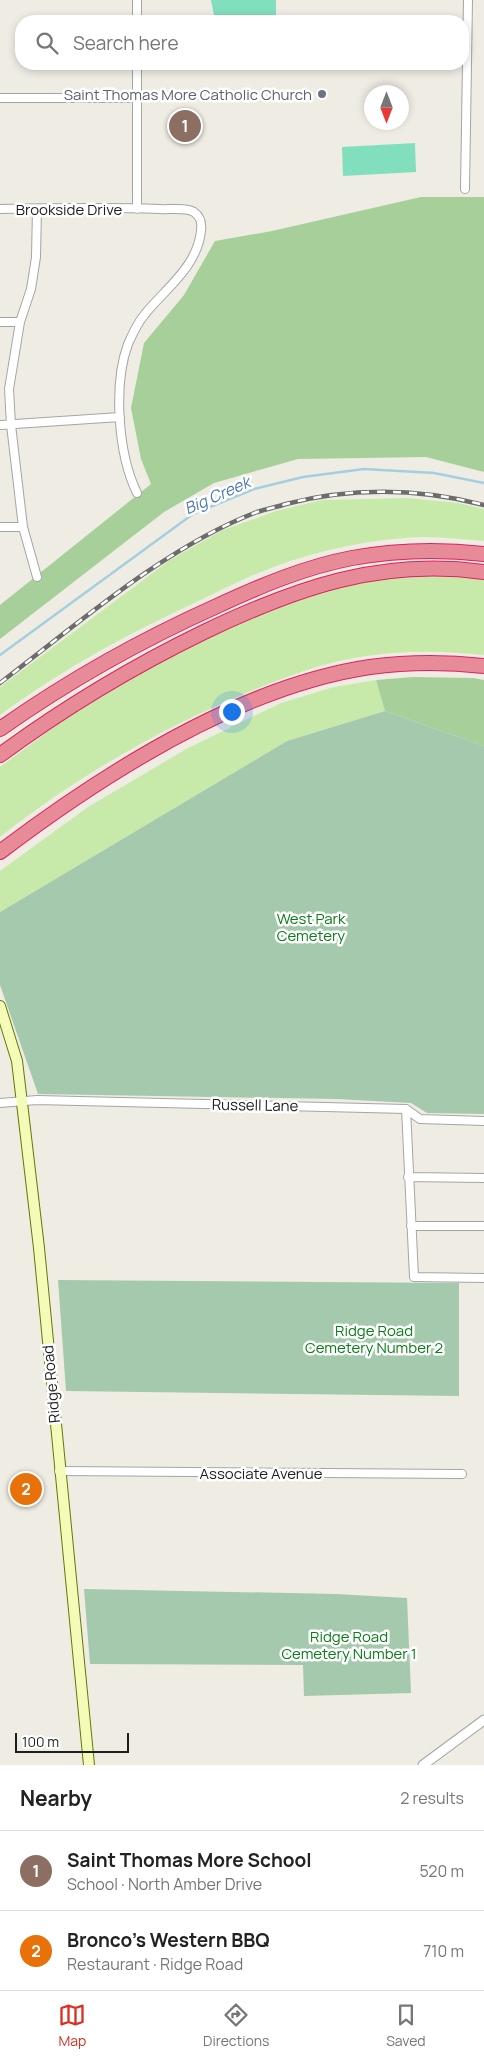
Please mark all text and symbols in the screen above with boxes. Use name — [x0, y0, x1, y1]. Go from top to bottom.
search box — [15, 15, 469, 70]
icon: search — [33, 29, 61, 57]
text: Search here — [73, 30, 179, 56]
place label: Saint Thomas More Catholic Church — [64, 84, 312, 105]
north arrow — [364, 85, 409, 130]
marker: Saint Thomas More Catholic Church — [316, 88, 328, 100]
pin: 1 — [169, 107, 201, 145]
street label: Brookside Drive — [16, 199, 123, 220]
water label: Big Creek — [181, 470, 255, 519]
your location — [219, 699, 245, 725]
park label: West Park Cemetery — [277, 908, 346, 946]
street label: Russell Lane — [212, 1094, 299, 1116]
park label: Ridge Road Cemetery Number 2 — [305, 1320, 443, 1358]
street label: Ridge Road — [37, 1344, 65, 1424]
street label: Associate Avenue — [200, 1463, 323, 1484]
pin: 2 — [10, 1470, 42, 1508]
park label: Ridge Road Cemetery Number 1 — [281, 1626, 417, 1664]
scale bar — [15, 1730, 129, 1753]
text: 100 m — [22, 1732, 59, 1751]
text: Nearby — [20, 1784, 92, 1812]
text: 2 results — [400, 1787, 464, 1809]
text: Saint Thomas More School — [67, 1847, 312, 1873]
text: 1 — [32, 1860, 40, 1882]
text: 520 m — [420, 1860, 464, 1882]
text: School · North Amber Drive — [67, 1873, 262, 1895]
text: Bronco’s Western BBQ — [67, 1927, 270, 1953]
text: 2 — [31, 1940, 41, 1962]
text: 710 m — [423, 1940, 464, 1962]
text: Restaurant · Ridge Road — [67, 1953, 243, 1975]
tab: Map — [58, 2001, 86, 2050]
tab: Directions — [203, 2001, 269, 2050]
tab: Saved — [386, 2001, 426, 2050]

